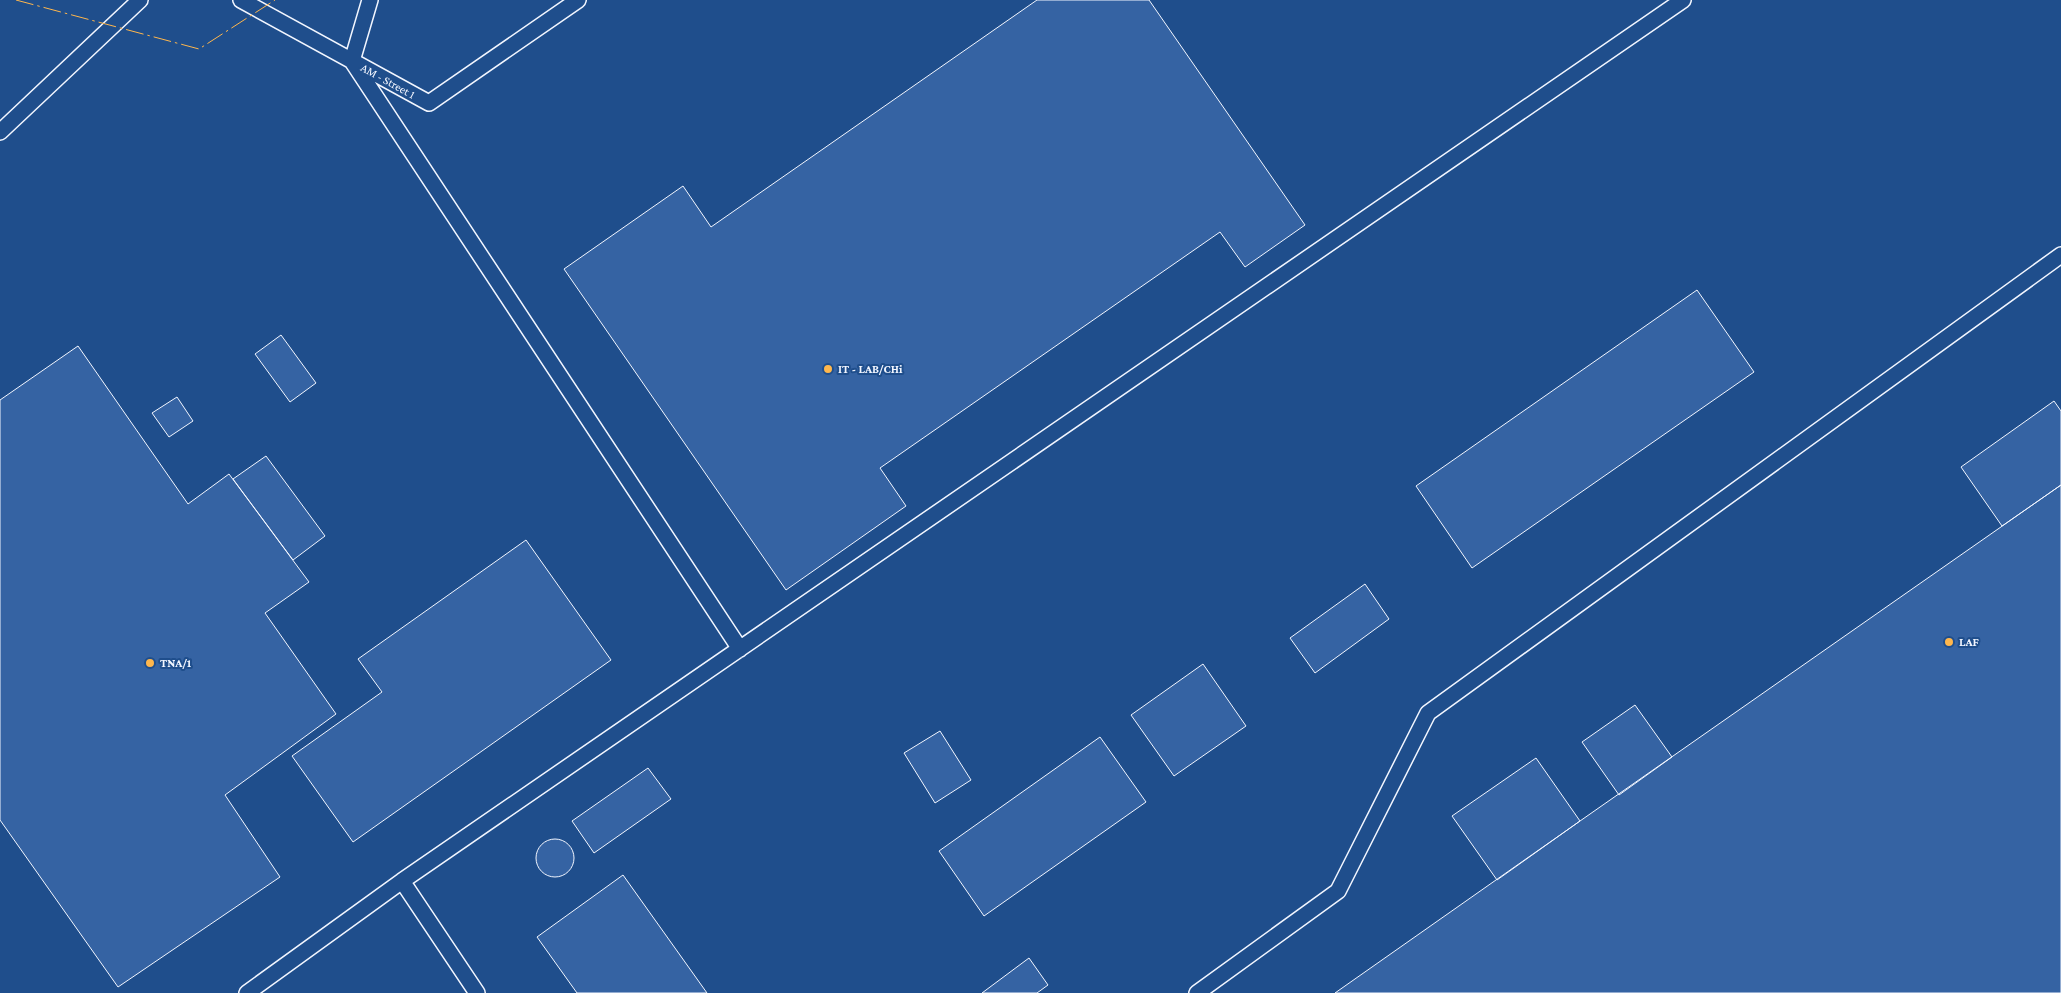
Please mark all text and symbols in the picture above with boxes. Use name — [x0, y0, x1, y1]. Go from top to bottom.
street label: AM - Street 1 — [358, 60, 418, 102]
place label: IT - LAB/CHi — [838, 362, 903, 376]
marker: IT - LAB/CHi — [822, 363, 834, 375]
place label: LAF — [1959, 635, 1980, 649]
marker: LAF — [1943, 636, 1955, 648]
place label: TNA/1 — [160, 656, 192, 670]
marker: TNA/1 — [144, 657, 156, 669]

